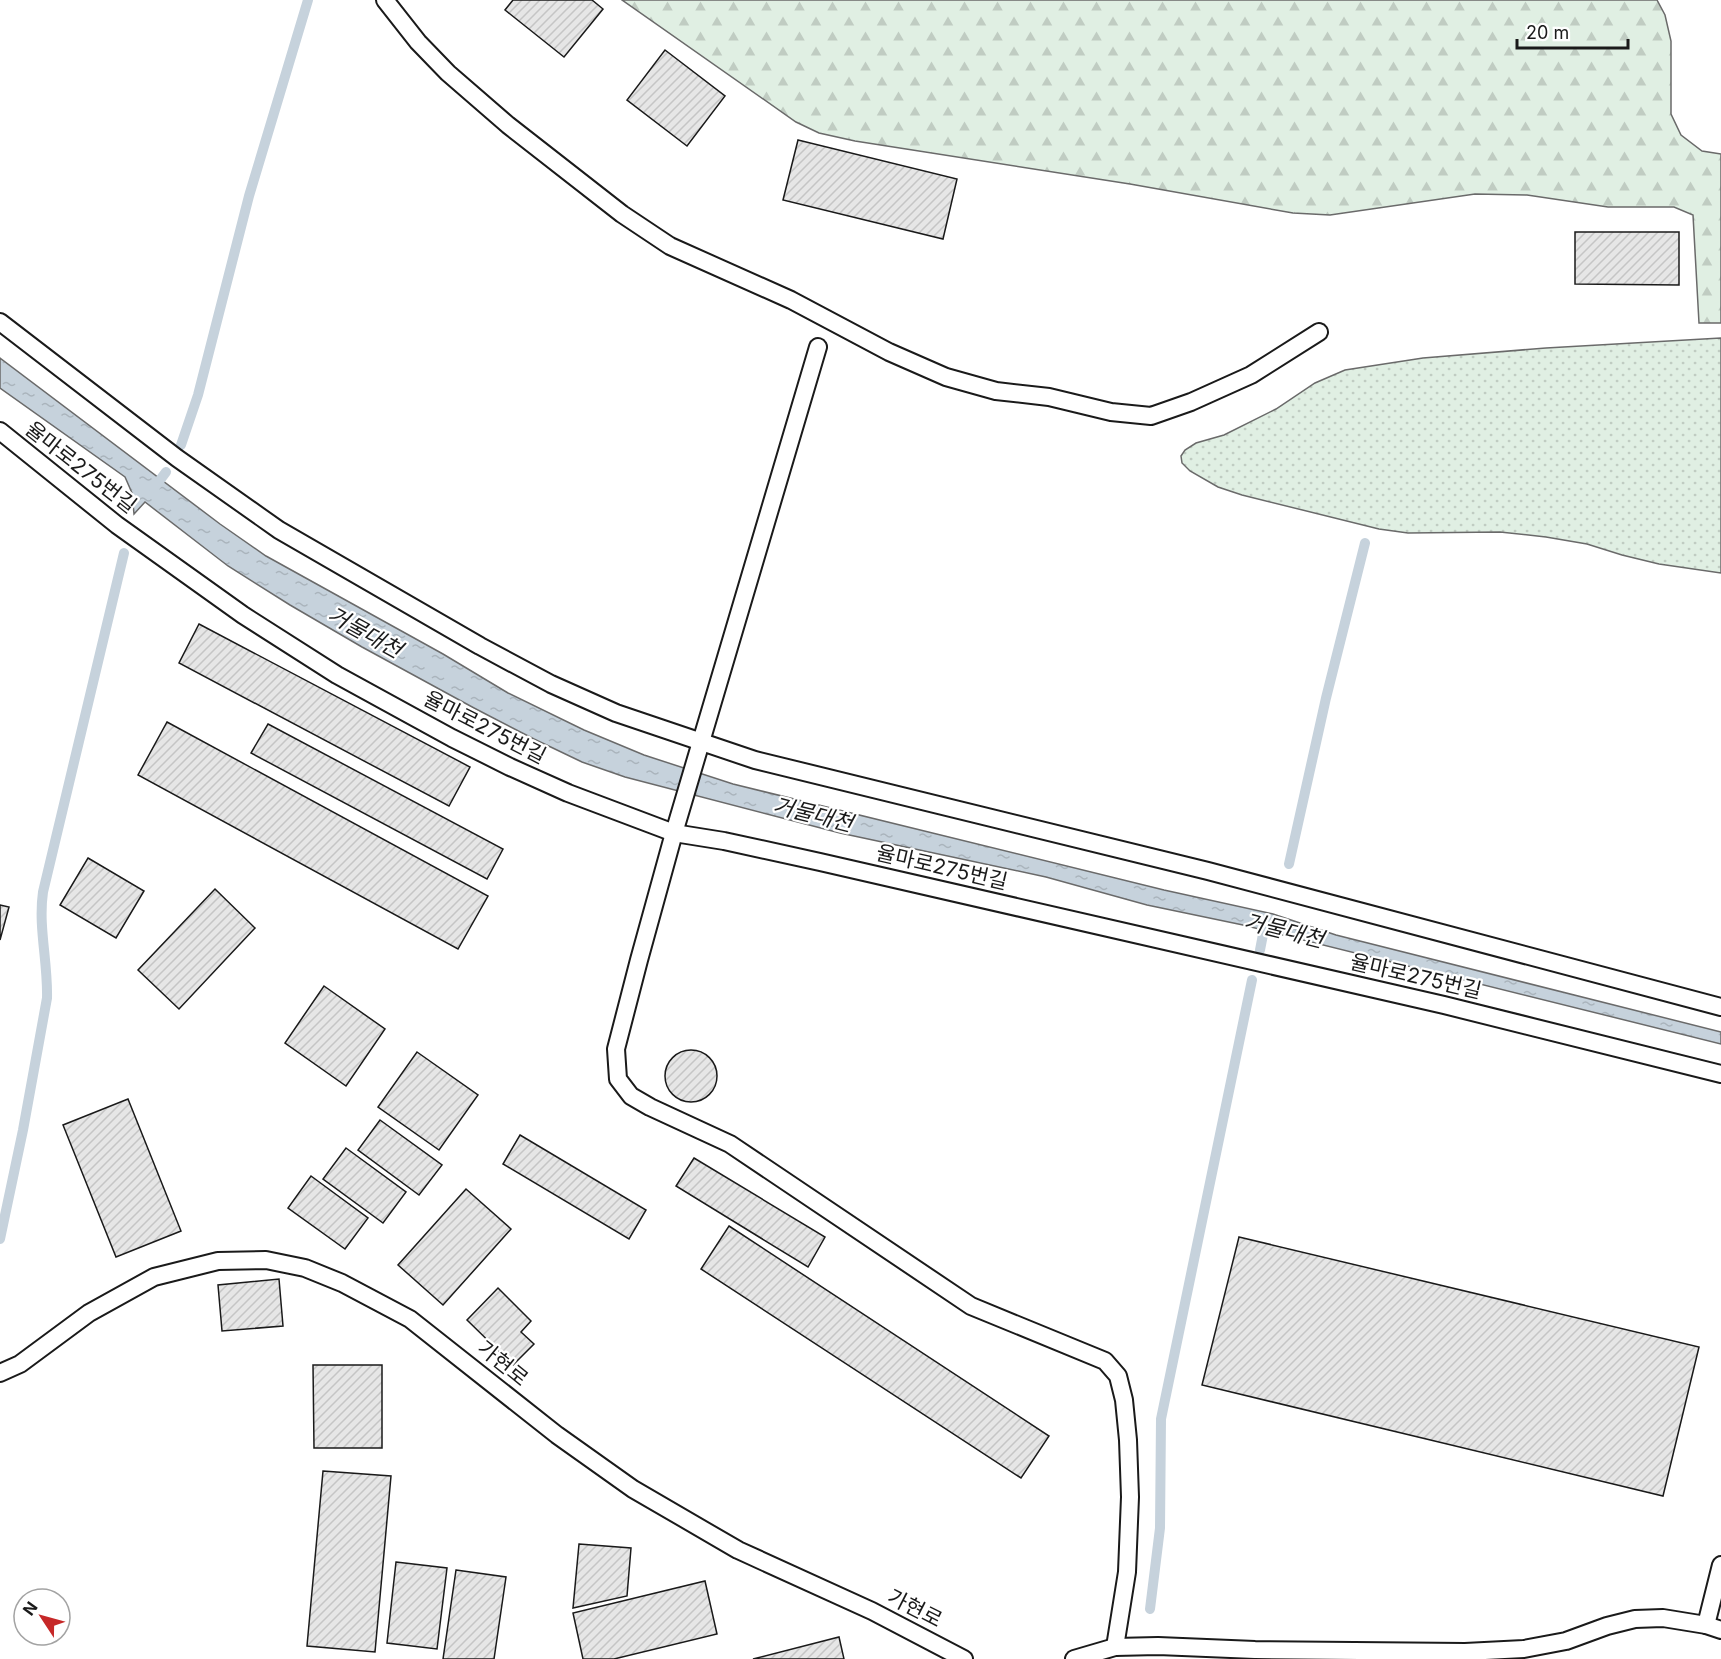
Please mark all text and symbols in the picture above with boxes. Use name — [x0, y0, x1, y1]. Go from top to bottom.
scale bar — [1517, 12, 1628, 50]
text: 20 m — [1526, 22, 1569, 43]
street label: 율마로275번길 — [21, 416, 141, 518]
water label: 거물대천 — [323, 601, 409, 664]
street label: 율마로275번길 — [420, 685, 550, 769]
water label: 거물대천 — [771, 792, 858, 837]
street label: 율마로275번길 — [874, 840, 1010, 894]
water label: 거물대천 — [1242, 908, 1329, 953]
street label: 율마로275번길 — [1348, 949, 1484, 1003]
street label: 가현로 — [473, 1335, 533, 1391]
street label: 가현로 — [883, 1584, 947, 1632]
north arrow — [12, 1587, 72, 1647]
text: N — [18, 1597, 42, 1619]

